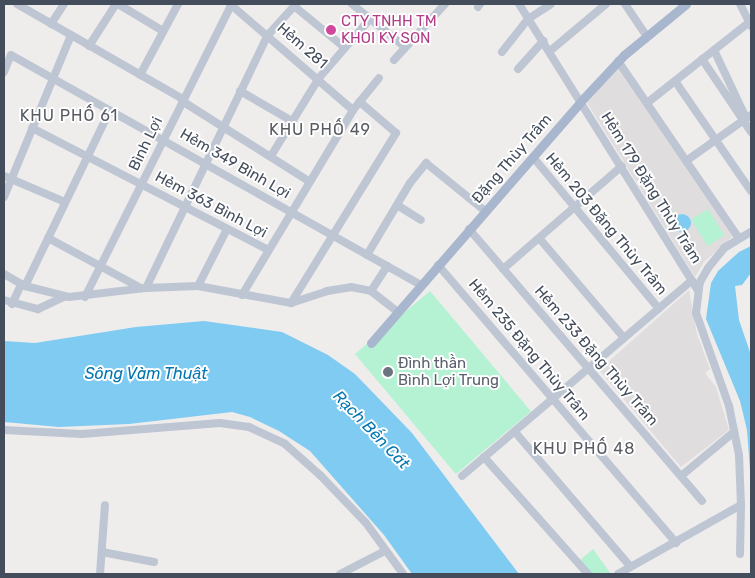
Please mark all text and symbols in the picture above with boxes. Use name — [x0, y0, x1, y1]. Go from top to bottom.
place label: CTY TNHH TM KHOI KY SON — [341, 12, 438, 47]
street label: Hẻm 281 — [273, 19, 331, 73]
marker: CTY TNHH TM KHOI KY SON — [325, 24, 337, 36]
district label: KHU PHỐ 61 — [18, 106, 120, 126]
street label: Hẻm 179 Đặng Thùy Trâm — [597, 108, 705, 268]
street label: Đặng Thùy Trâm — [468, 110, 556, 208]
street label: Bình Lợi — [125, 114, 167, 174]
district label: KHU PHỐ 49 — [268, 120, 372, 140]
street label: Hẻm 349 Bình Lợi — [177, 125, 293, 203]
street label: Hẻm 203 Đặng Thùy Trâm — [541, 149, 671, 299]
street label: Hẻm 363 Bình Lợi — [152, 168, 270, 242]
street label: Hẻm 235 Đặng Thùy Trâm — [464, 275, 594, 425]
street label: Hẻm 233 Đặng Thùy Trâm — [530, 282, 662, 430]
place label: Đình thần Bình Lợi Trung — [398, 354, 499, 389]
water label: Sông Vàm Thuật — [84, 364, 208, 384]
marker: Đình thần Bình Lợi Trung — [382, 366, 394, 378]
water label: Rạch Bến Cát — [329, 387, 413, 473]
district label: KHU PHỐ 48 — [531, 439, 637, 459]

